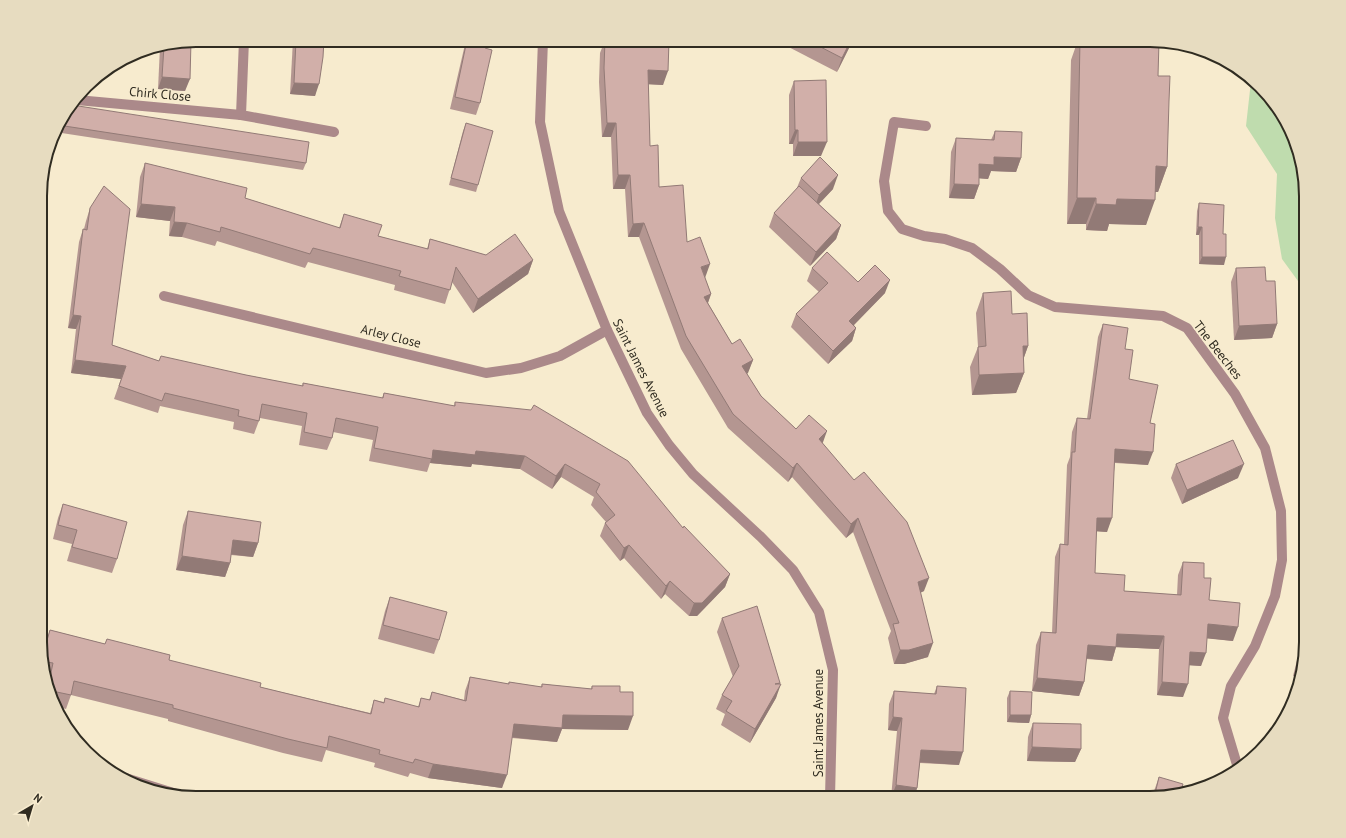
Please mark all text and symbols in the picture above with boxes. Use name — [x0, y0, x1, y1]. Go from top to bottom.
street label: Chirk Close — [128, 83, 192, 105]
street label: Saint James Avenue — [609, 316, 673, 420]
street label: The Beeches — [1190, 317, 1246, 383]
street label: Arley Close — [359, 320, 423, 352]
street label: Saint James Avenue — [810, 669, 827, 777]
north arrow — [12, 786, 52, 826]
text: N — [31, 790, 45, 806]

